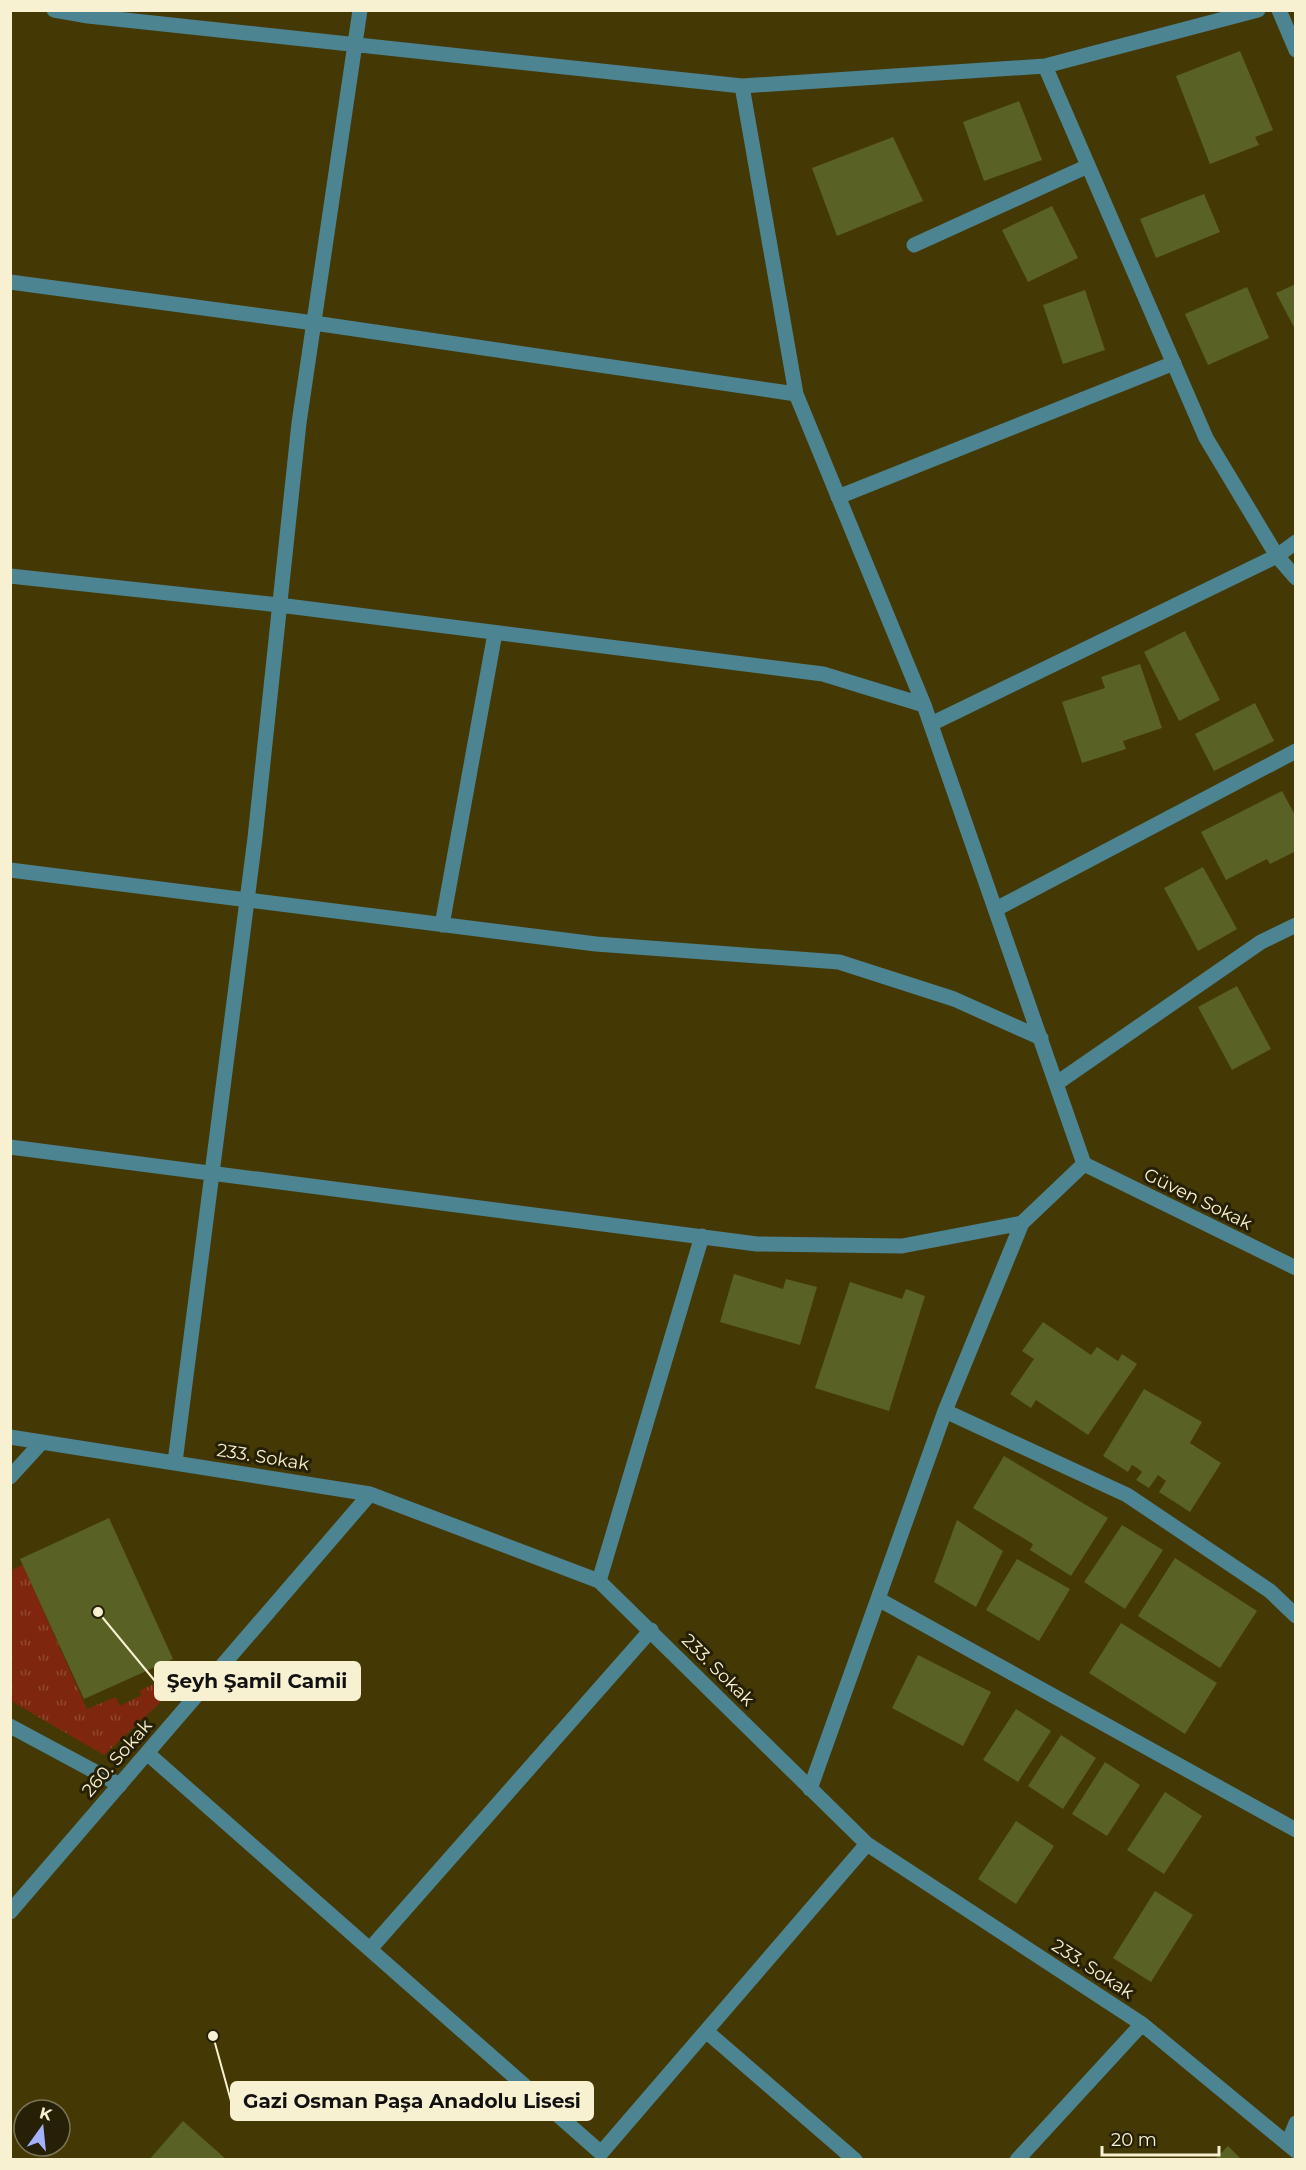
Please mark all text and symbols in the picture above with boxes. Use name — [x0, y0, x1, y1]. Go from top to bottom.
street label: Güven Sokak — [1140, 1163, 1256, 1235]
street label: 233. Sokak — [215, 1439, 311, 1475]
street label: 233. Sokak — [677, 1629, 759, 1711]
callout: Şeyh Şamil Camii — [155, 1662, 360, 1700]
text: Şeyh Şamil Camii — [167, 1669, 347, 1693]
street label: 260. Sokak — [77, 1714, 157, 1801]
street label: 233. Sokak — [1048, 1934, 1138, 2004]
callout: Gazi Osman Paşa Anadolu Lisesi — [231, 2082, 593, 2120]
text: Gazi Osman Paşa Anadolu Lisesi — [243, 2089, 581, 2113]
north arrow — [12, 2098, 72, 2158]
text: K — [38, 2103, 55, 2125]
scale bar — [1102, 2119, 1219, 2157]
text: 20 m — [1111, 2129, 1157, 2151]

